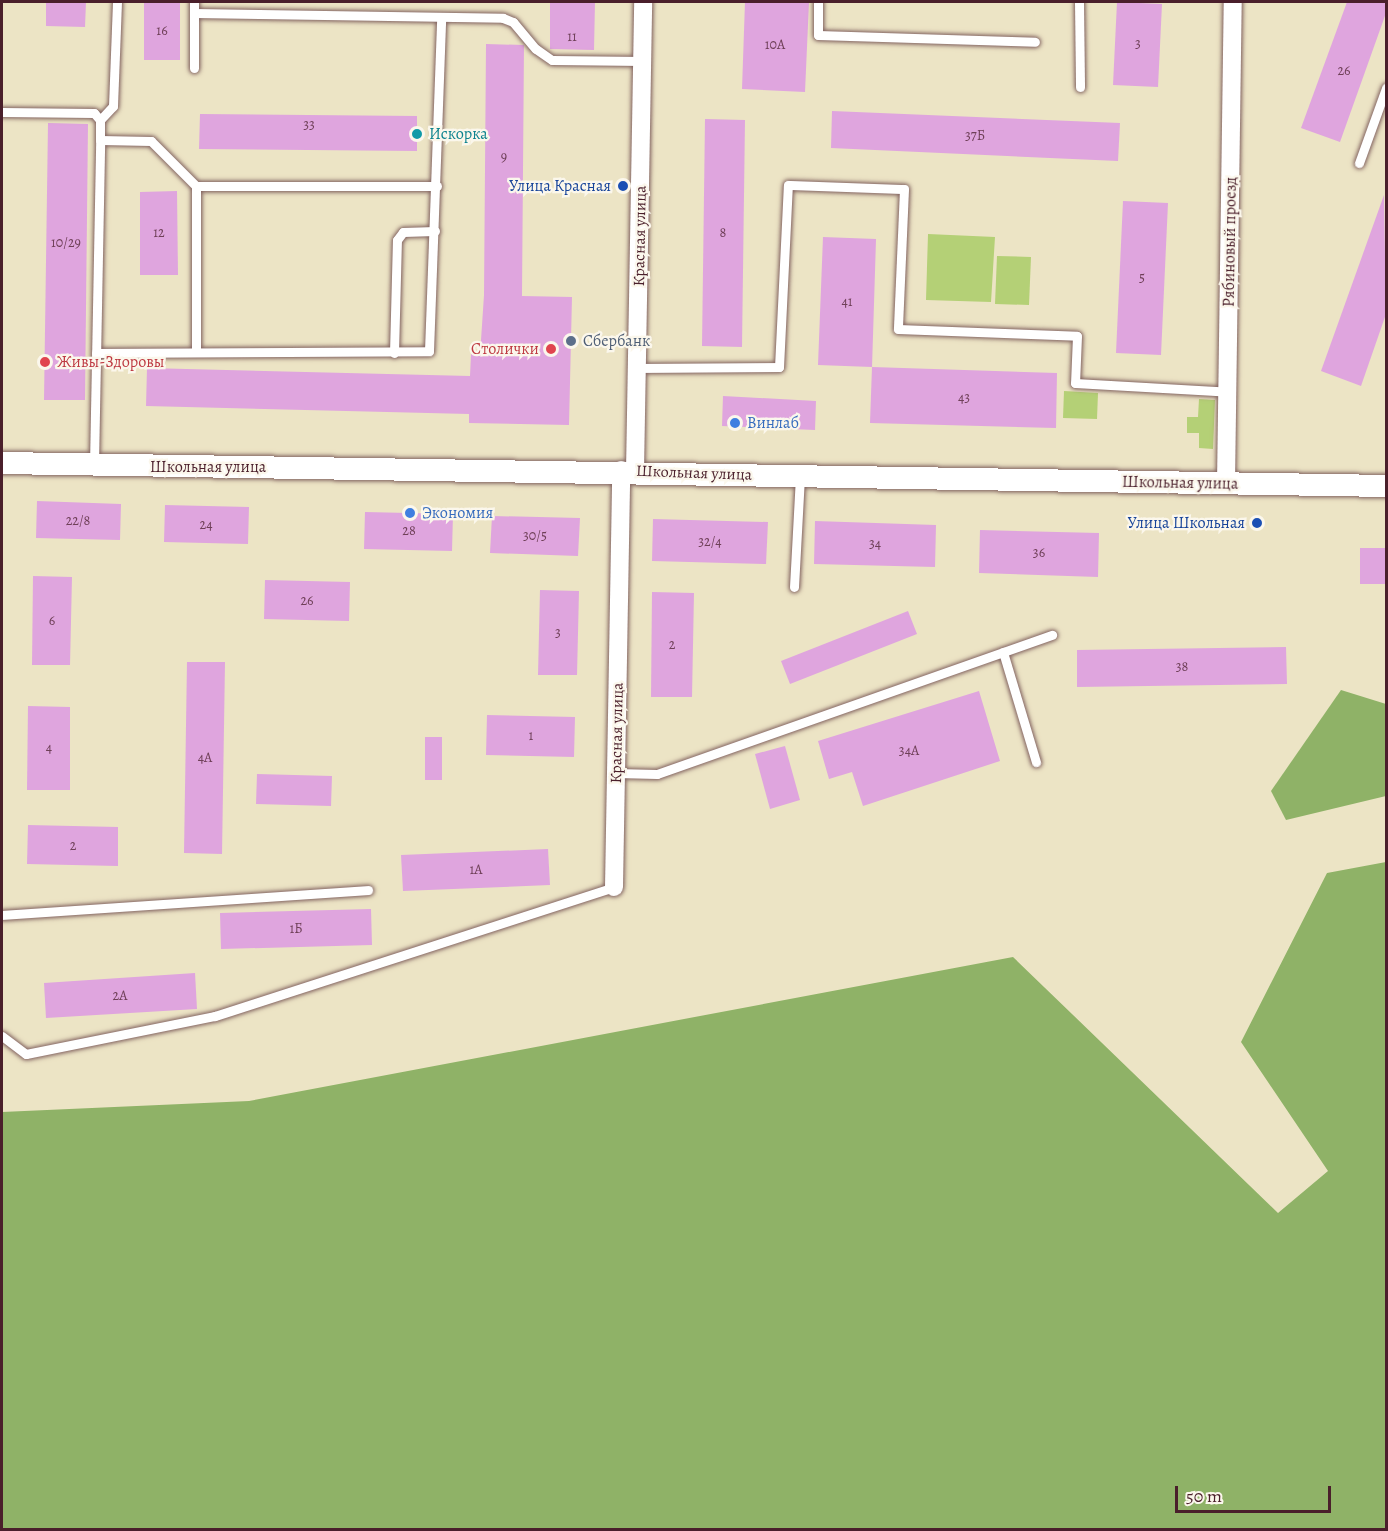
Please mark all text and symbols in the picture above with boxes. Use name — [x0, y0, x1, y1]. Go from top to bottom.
house number: 16 — [156, 23, 168, 39]
house number: 11 — [567, 29, 577, 45]
house number: 3 — [1135, 36, 1141, 52]
house number: 10А — [765, 37, 785, 53]
house number: 26 — [1337, 63, 1351, 79]
house number: 33 — [303, 117, 315, 133]
place label: Искорка — [429, 124, 488, 144]
marker: Искорка — [410, 127, 424, 141]
house number: 37Б — [965, 128, 985, 144]
house number: 9 — [501, 149, 507, 165]
place label: Улица Красная — [509, 176, 611, 196]
street label: Рябиновый проезд — [1219, 177, 1241, 307]
marker: Улица Красная — [616, 179, 630, 193]
street label: Красная улица — [630, 185, 650, 287]
house number: 12 — [153, 225, 165, 241]
house number: 8 — [720, 225, 726, 241]
house number: 10/29 — [51, 235, 81, 251]
house number: 5 — [1139, 270, 1145, 286]
house number: 41 — [841, 294, 853, 310]
place label: Сбербанк — [583, 331, 650, 351]
marker: Сбербанк — [564, 334, 578, 348]
place label: Столички — [471, 339, 539, 359]
marker: Столички — [544, 342, 558, 356]
place label: Живы-Здоровы — [57, 352, 165, 372]
marker: Живы-Здоровы — [38, 355, 52, 369]
house number: 43 — [958, 390, 970, 406]
place label: Винлаб — [747, 413, 799, 433]
marker: Винлаб — [728, 416, 742, 430]
street label: Школьная улица — [150, 457, 266, 477]
street label: Школьная улица — [636, 461, 752, 485]
street label: Школьная улица — [1122, 472, 1238, 494]
place label: Экономия — [422, 503, 493, 523]
marker: Экономия — [403, 506, 417, 520]
house number: 22/8 — [66, 513, 90, 529]
place label: Улица Школьная — [1128, 513, 1245, 533]
marker: Улица Школьная — [1250, 516, 1264, 530]
house number: 24 — [200, 517, 212, 533]
house number: 28 — [402, 523, 416, 539]
house number: 30/5 — [523, 528, 547, 544]
house number: 32/4 — [698, 534, 722, 550]
house number: 34 — [869, 536, 881, 552]
house number: 36 — [1033, 545, 1045, 561]
house number: 26 — [300, 593, 314, 609]
house number: 6 — [49, 613, 55, 629]
house number: 3 — [555, 625, 561, 641]
house number: 2 — [669, 637, 675, 653]
house number: 38 — [1176, 659, 1188, 675]
street label: Красная улица — [607, 682, 627, 784]
house number: 1 — [529, 728, 533, 744]
house number: 4 — [46, 740, 52, 756]
house number: 34А — [899, 743, 919, 759]
house number: 4А — [198, 750, 212, 766]
house number: 2 — [70, 838, 76, 854]
house number: 1А — [470, 862, 482, 878]
house number: 1Б — [289, 921, 303, 937]
house number: 2А — [113, 988, 127, 1004]
scale bar — [1178, 1474, 1334, 1512]
text: 50 m — [1186, 1484, 1222, 1508]

